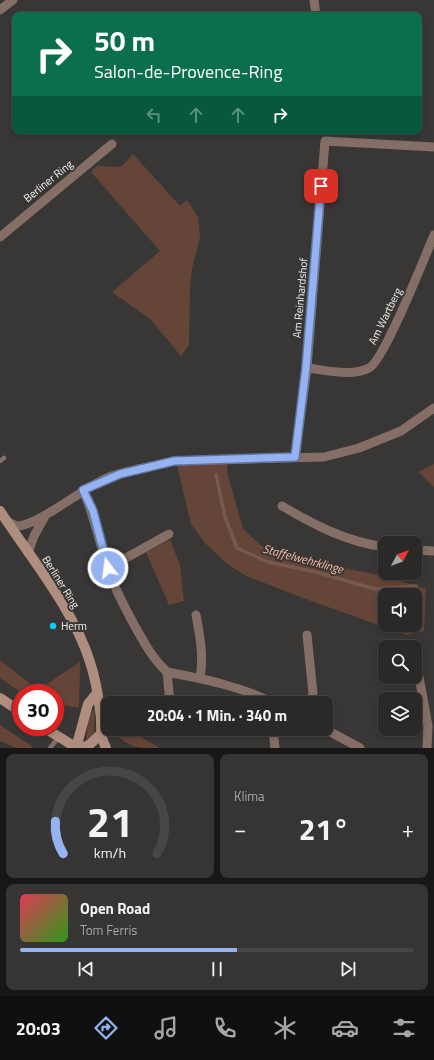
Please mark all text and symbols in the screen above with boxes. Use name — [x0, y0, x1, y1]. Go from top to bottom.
text: 50 m — [94, 19, 155, 62]
icon: right — [28, 28, 80, 80]
text: Salon-de-Provence-Ring — [94, 58, 282, 85]
icon: left — [143, 104, 165, 126]
icon: ahead — [185, 104, 207, 126]
icon: ahead — [227, 104, 249, 126]
icon: right — [269, 104, 291, 126]
street label: Berliner Ring — [20, 156, 76, 206]
pin — [304, 169, 338, 203]
icon: arrive — [310, 175, 332, 197]
street label: Am Reinhardshof — [289, 257, 311, 339]
street label: Am Wartberg — [364, 284, 406, 347]
north arrow — [378, 536, 422, 580]
map controls — [378, 536, 422, 736]
water label: Staffelwehrklinge — [261, 539, 347, 579]
position arrow — [87, 547, 129, 589]
street label: Berliner Ring — [38, 553, 84, 612]
button: sound — [378, 588, 422, 632]
place label: Herm — [61, 618, 87, 634]
marker: Herm — [48, 621, 58, 631]
button: search — [378, 640, 422, 684]
speed limit sign: 30 — [12, 684, 64, 736]
button: layers — [378, 692, 422, 736]
text: 20:04 · 1 Min. · 340 m — [147, 704, 287, 727]
text: Klima — [234, 786, 265, 806]
text: 21 — [87, 790, 133, 853]
text: 21° — [299, 806, 349, 852]
text: − — [234, 812, 246, 846]
text: + — [402, 812, 414, 846]
text: km/h — [94, 842, 126, 864]
text: Open Road — [80, 897, 150, 920]
text: Tom Ferris — [80, 920, 137, 940]
icon: previous — [75, 958, 97, 980]
icon: pause — [206, 958, 228, 980]
icon: next — [337, 958, 359, 980]
icon: directions — [92, 1014, 120, 1042]
icon: music — [152, 1014, 180, 1042]
icon: phone — [211, 1014, 239, 1042]
icon: climate — [271, 1014, 299, 1042]
icon: car — [331, 1014, 359, 1042]
icon: filters — [390, 1014, 418, 1042]
text: 20:03 — [16, 1015, 61, 1042]

